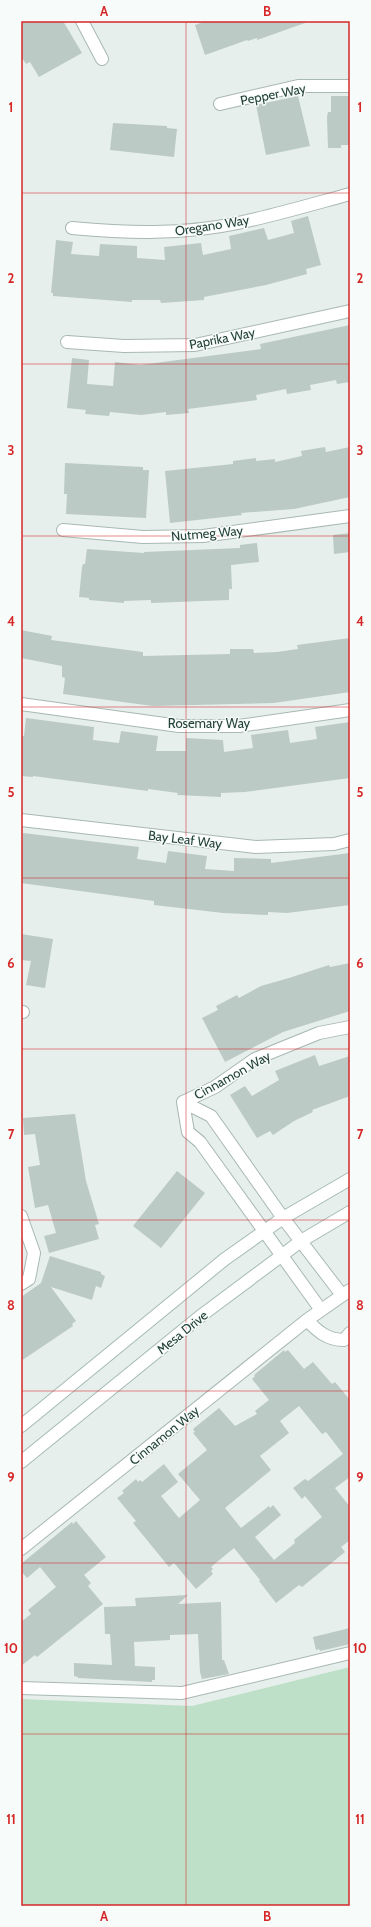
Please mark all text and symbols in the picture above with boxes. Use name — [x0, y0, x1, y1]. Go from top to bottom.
text: A — [100, 3, 109, 19]
text: B — [263, 3, 271, 19]
street label: Pepper Way — [239, 80, 308, 108]
text: 1 — [9, 99, 13, 115]
text: 1 — [358, 99, 362, 115]
street label: Oregano Way — [174, 211, 251, 239]
text: 2 — [8, 270, 15, 286]
text: 2 — [357, 270, 364, 286]
street label: Paprika Way — [188, 324, 257, 352]
text: 3 — [7, 442, 15, 458]
text: 3 — [356, 442, 364, 458]
street label: Nutmeg Way — [170, 522, 244, 544]
text: 4 — [7, 613, 15, 629]
text: 4 — [356, 613, 364, 629]
street label: Rosemary Way — [168, 715, 251, 731]
text: 5 — [8, 784, 15, 800]
text: 5 — [357, 784, 364, 800]
street label: Bay Leaf Way — [147, 827, 223, 852]
text: 6 — [7, 955, 15, 971]
text: 6 — [356, 955, 364, 971]
street label: Cinnamon Way — [191, 1047, 273, 1103]
text: 7 — [8, 1126, 15, 1142]
text: 7 — [357, 1126, 364, 1142]
text: 8 — [7, 1297, 15, 1313]
text: 8 — [356, 1297, 364, 1313]
street label: Mesa Drive — [153, 1306, 211, 1357]
street label: Cinnamon Way — [126, 1402, 202, 1468]
text: 9 — [7, 1469, 15, 1485]
text: 9 — [356, 1469, 364, 1485]
text: 10 — [4, 1640, 18, 1656]
text: 10 — [353, 1640, 367, 1656]
text: 11 — [6, 1811, 16, 1827]
text: 11 — [355, 1811, 365, 1827]
text: A — [100, 1908, 109, 1924]
text: B — [263, 1908, 271, 1924]

